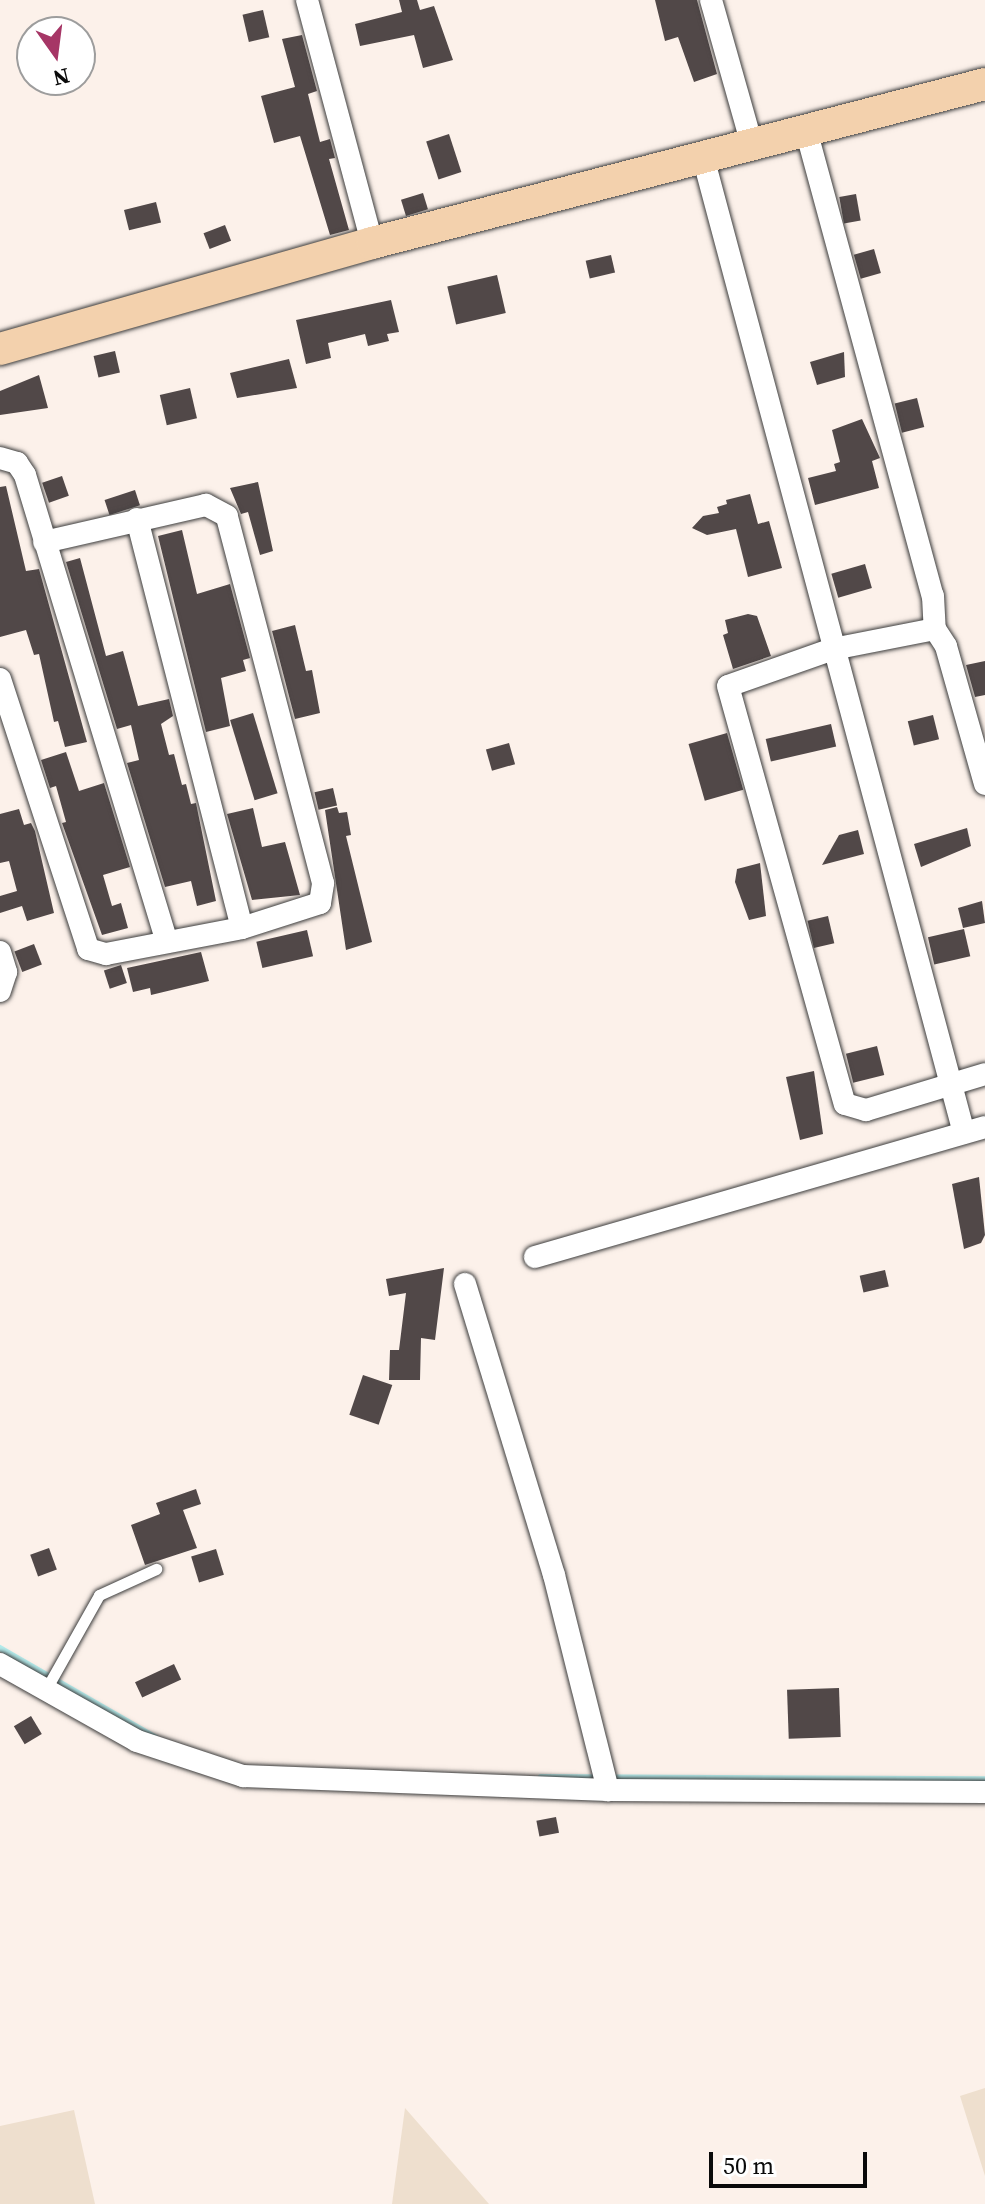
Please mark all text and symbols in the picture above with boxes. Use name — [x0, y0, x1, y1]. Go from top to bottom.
north arrow — [16, 16, 96, 96]
text: N — [50, 61, 73, 94]
scale bar — [713, 2136, 871, 2186]
text: 50 m — [723, 2149, 774, 2182]

